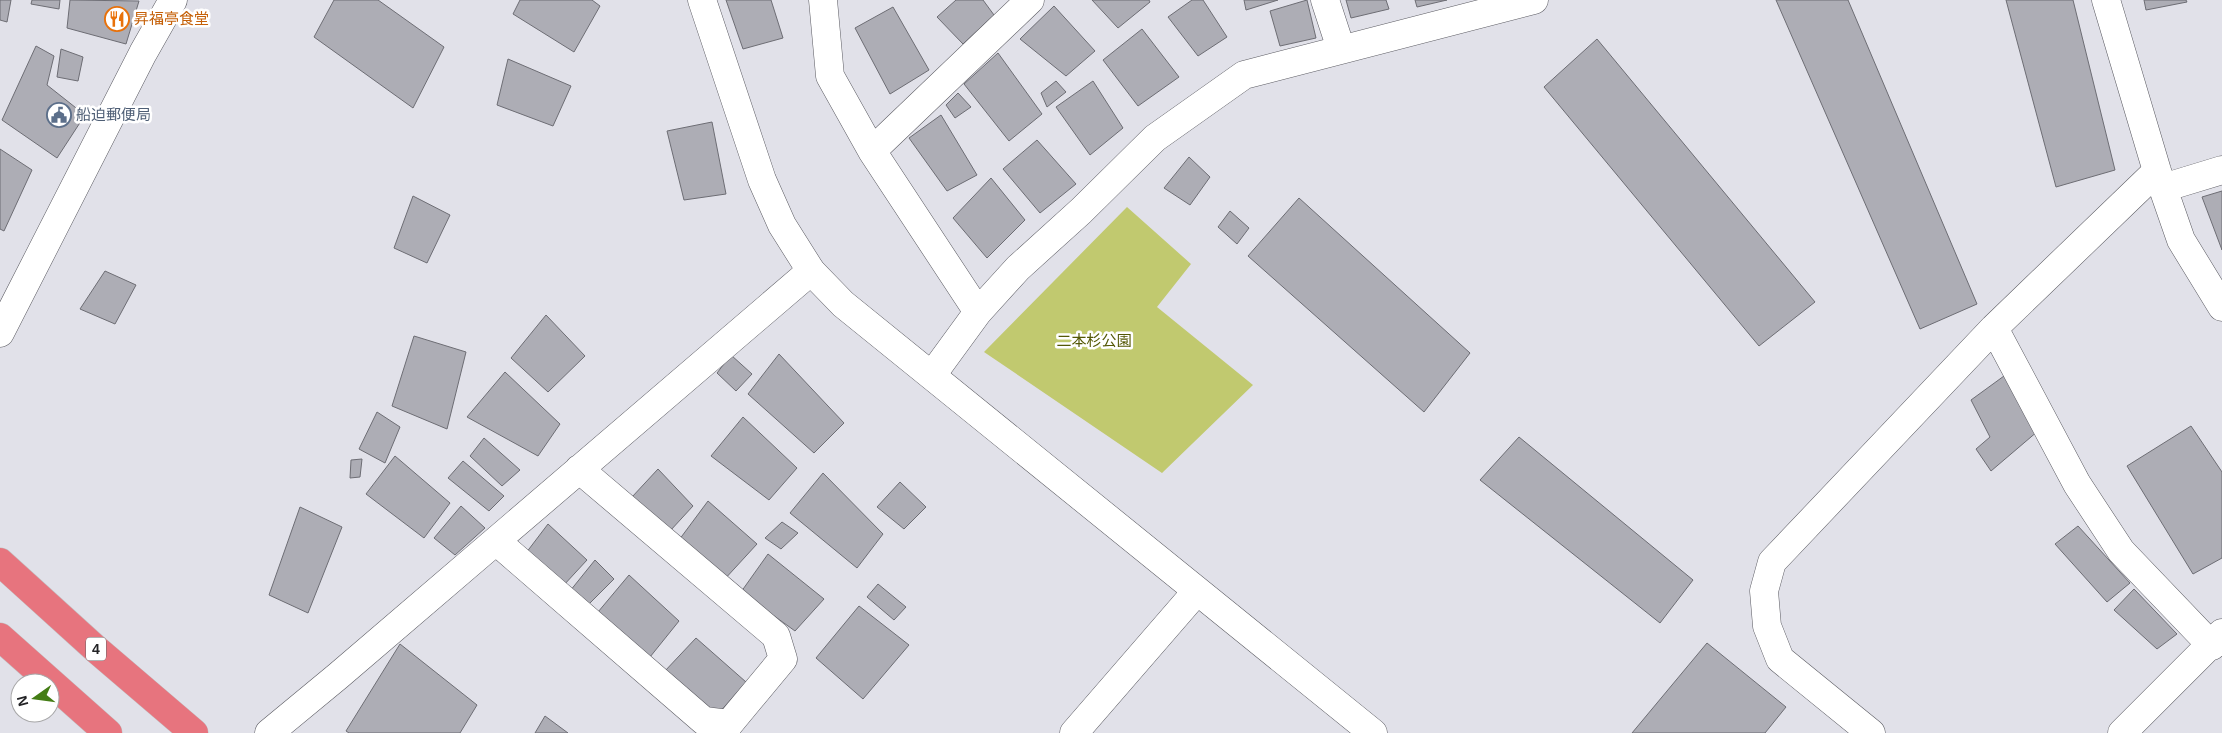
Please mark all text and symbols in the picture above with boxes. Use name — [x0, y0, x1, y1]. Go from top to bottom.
restaurant icon: 昇福亭食堂 — [104, 6, 130, 32]
place label: 昇福亭食堂 — [134, 10, 209, 27]
public building icon: 船迫郵便局 — [46, 102, 72, 128]
place label: 船迫郵便局 — [76, 106, 151, 123]
park label: 二本杉公園 — [1056, 332, 1132, 349]
road number: 4 — [86, 638, 106, 661]
north arrow — [10, 673, 60, 723]
text: N — [13, 694, 31, 708]

